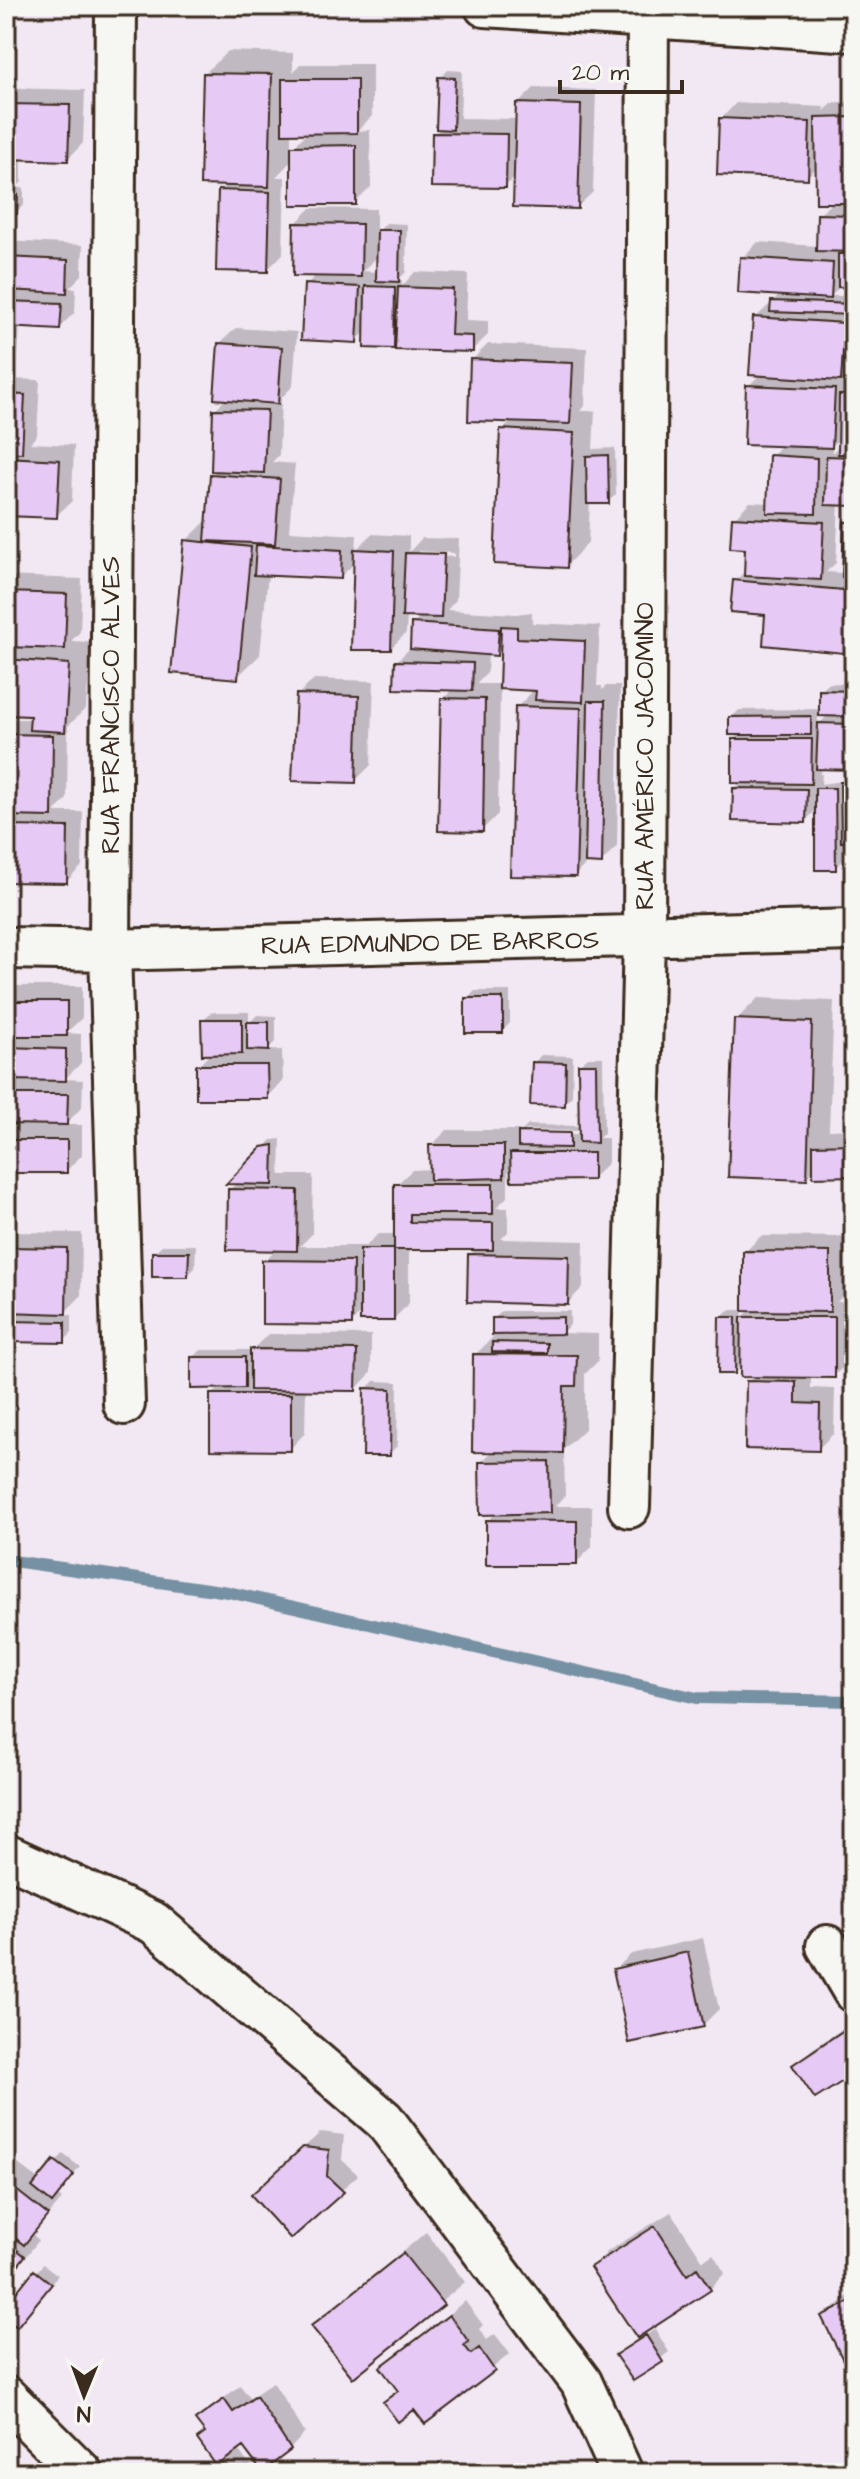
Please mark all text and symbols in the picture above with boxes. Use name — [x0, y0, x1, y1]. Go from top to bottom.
scale bar — [560, 44, 682, 94]
text: 20 m — [572, 56, 629, 90]
street label: RUA FRANCISCO ALVES — [93, 556, 129, 854]
street label: RUA AMÉRICO JACOMINO — [627, 602, 663, 910]
street label: RUA EDMUNDO DE BARROS — [260, 922, 600, 964]
north arrow — [44, 2355, 124, 2435]
text: N — [76, 2398, 91, 2429]

